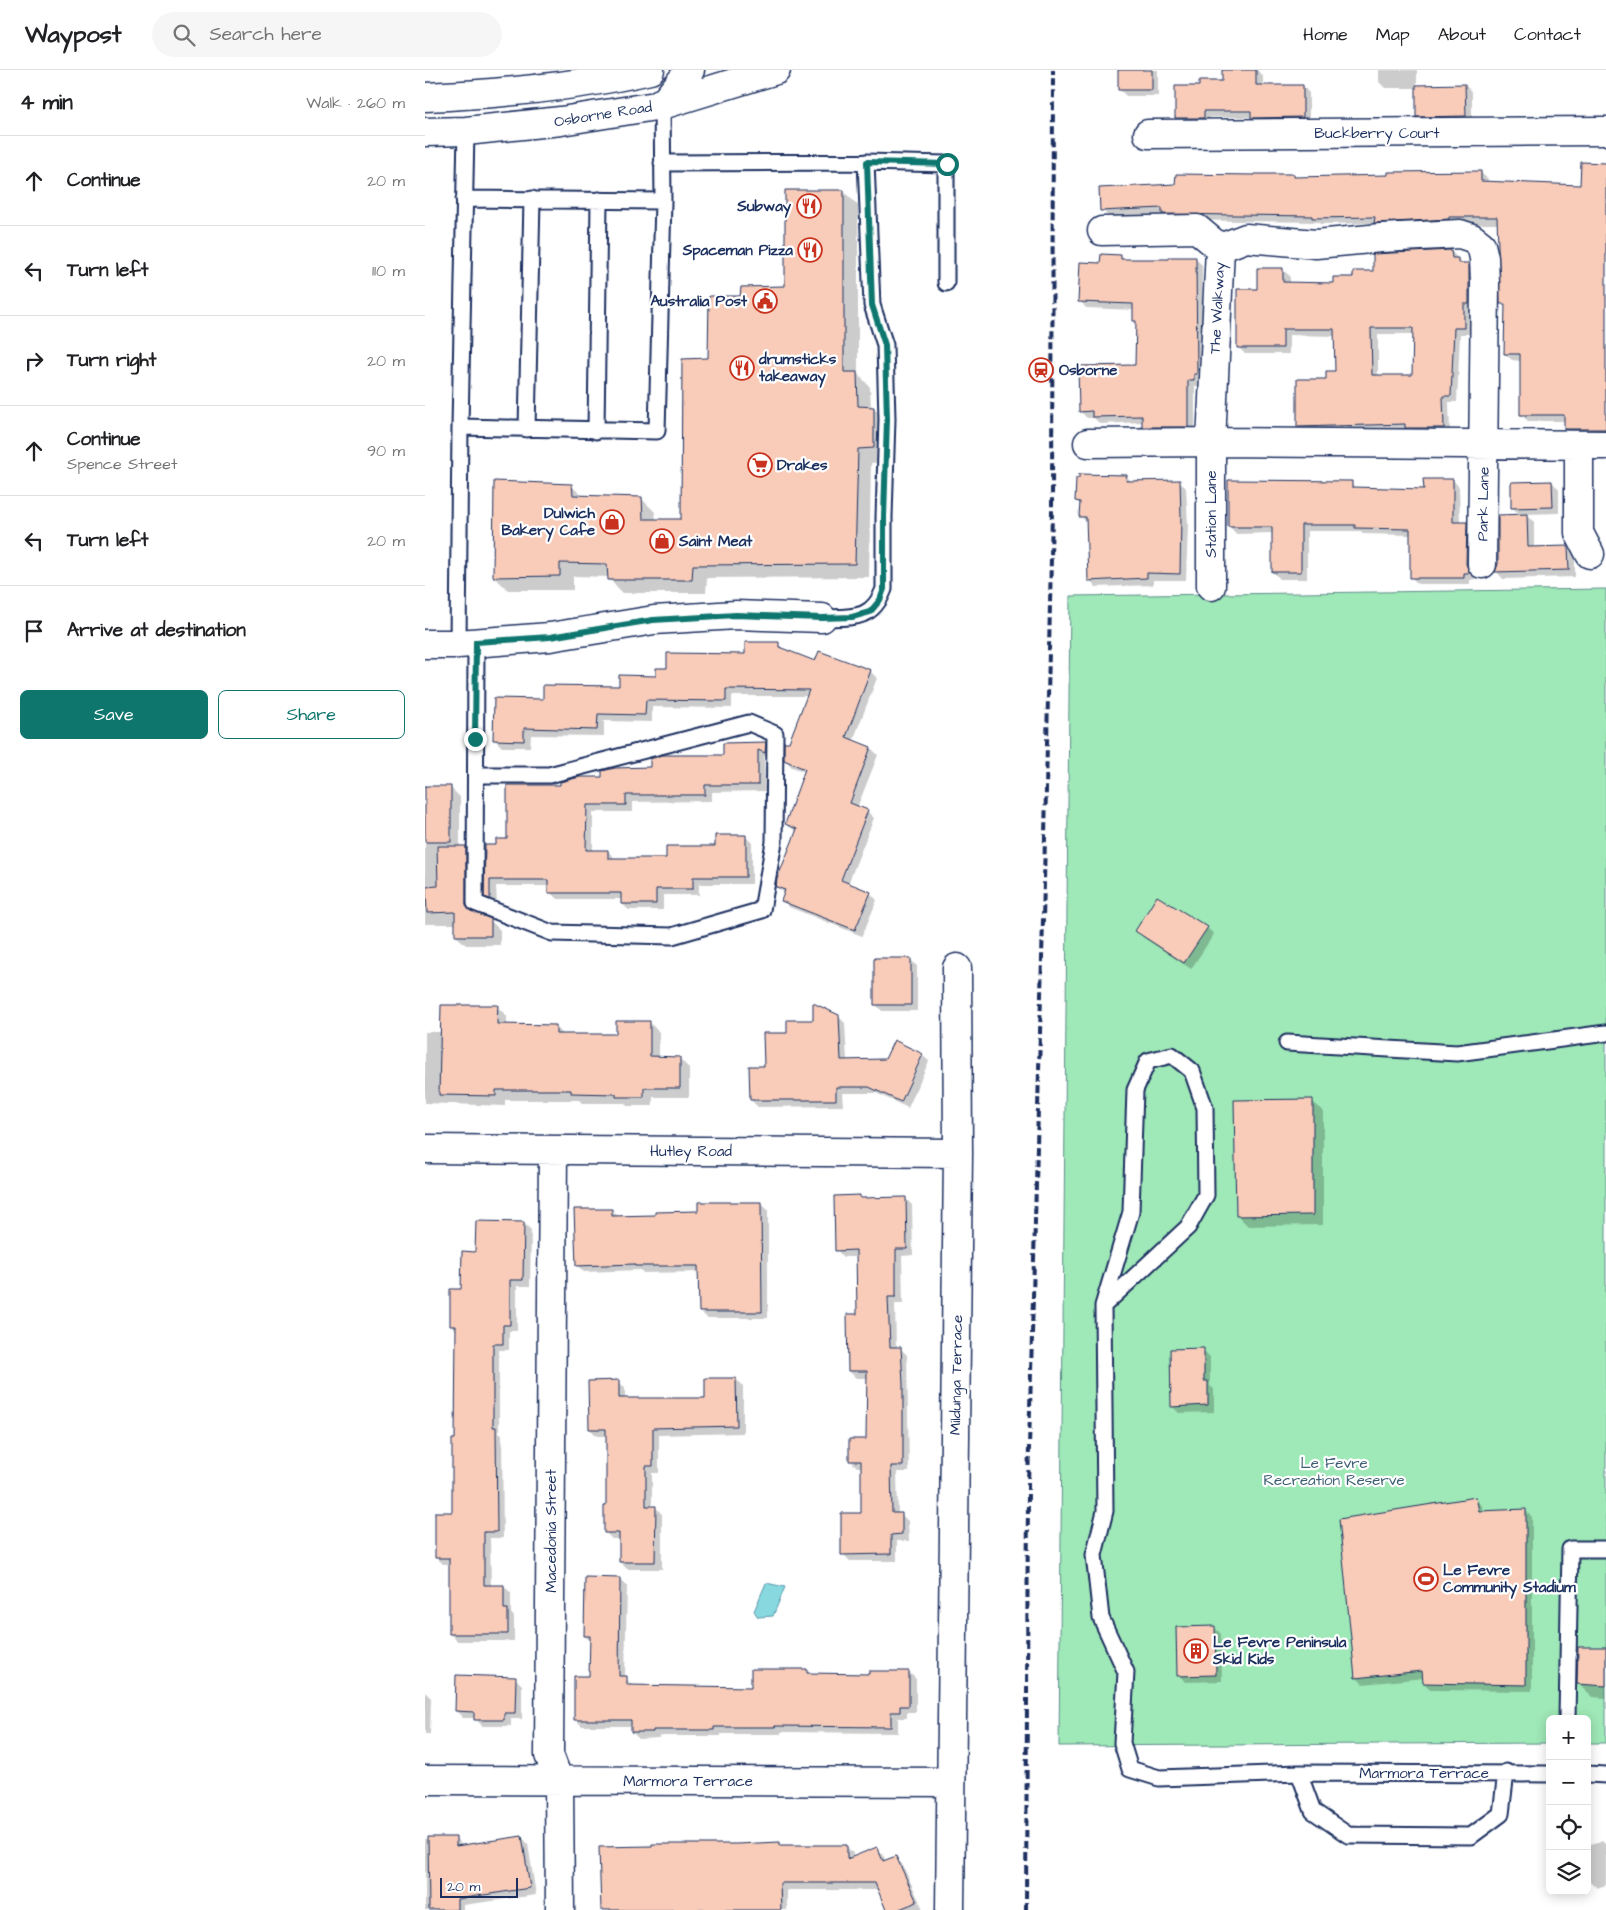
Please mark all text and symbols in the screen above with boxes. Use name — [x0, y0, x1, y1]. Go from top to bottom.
search box — [152, 12, 502, 57]
text: Waypost — [25, 18, 122, 52]
icon: search — [170, 21, 198, 49]
text: Search here — [210, 21, 322, 48]
text: Home — [1303, 22, 1348, 47]
text: Map — [1376, 22, 1410, 47]
text: About — [1438, 22, 1486, 47]
text: Contact — [1514, 22, 1581, 47]
text: 4 min — [20, 88, 73, 117]
text: Walk · 260 m — [306, 92, 405, 114]
street label: Osborne Road — [553, 96, 654, 133]
street label: Buckberry Court — [1314, 123, 1440, 145]
route start — [936, 153, 959, 176]
icon: ahead — [20, 167, 48, 195]
text: Continue — [67, 167, 141, 194]
text: 20 m — [367, 170, 405, 192]
restaurant icon: Subway — [796, 193, 822, 219]
place label: Subway — [736, 196, 792, 218]
restaurant icon: Spaceman Pizza — [797, 237, 823, 263]
place label: Spaceman Pizza — [682, 240, 793, 261]
icon: left — [20, 257, 48, 285]
text: Turn left — [67, 257, 148, 284]
text: 110 m — [372, 260, 405, 282]
street label: The Walkway — [1205, 261, 1231, 355]
public building icon: Australia Post — [752, 288, 778, 314]
place label: Australia Post — [650, 291, 748, 312]
icon: right — [20, 347, 48, 375]
text: Turn right — [67, 347, 156, 374]
place label: drumsticks takeaway — [758, 349, 837, 388]
text: 20 m — [367, 350, 405, 372]
restaurant icon: drumsticks takeaway — [729, 355, 755, 381]
station icon: Osborne — [1028, 357, 1054, 383]
place label: Osborne — [1059, 360, 1117, 381]
text: Continue — [67, 426, 141, 453]
icon: ahead — [20, 437, 48, 465]
text: 90 m — [367, 440, 405, 462]
supermarket icon: Drakes — [747, 452, 773, 478]
text: Spence Street — [67, 453, 177, 475]
place label: Drakes — [777, 455, 828, 476]
street label: Park Lane — [1472, 467, 1495, 541]
street label: Station Lane — [1201, 470, 1222, 558]
place label: Dulwich Bakery Cafe — [502, 503, 596, 542]
shop icon: Dulwich Bakery Cafe — [599, 509, 625, 535]
icon: left — [20, 527, 48, 555]
text: Turn left — [67, 527, 148, 554]
shop icon: Saint Meat — [649, 528, 675, 554]
text: 20 m — [367, 530, 405, 552]
place label: Saint Meat — [678, 531, 753, 552]
icon: arrive — [20, 617, 48, 645]
text: Arrive at destination — [67, 617, 246, 644]
button: Save — [20, 690, 208, 739]
button: Share — [218, 690, 405, 739]
route end — [464, 728, 487, 751]
street label: Hutley Road — [650, 1141, 732, 1163]
street label: Mildunga Terrace — [945, 1315, 969, 1435]
park label: Le Fevre Recreation Reserve — [1263, 1453, 1405, 1491]
street label: Macedonia Street — [541, 1469, 562, 1593]
place label: Le Fevre Community Stadium — [1443, 1560, 1576, 1599]
sports icon: Le Fevre Community Stadium — [1413, 1566, 1439, 1592]
place label: Le Fevre Peninsula Skid Kids — [1212, 1632, 1347, 1670]
building icon: Le Fevre Peninsula Skid Kids — [1183, 1638, 1209, 1664]
map controls — [1546, 1715, 1591, 1895]
button: + — [1546, 1715, 1591, 1760]
button: − — [1546, 1760, 1591, 1805]
street label: Marmora Terrace — [1359, 1763, 1489, 1784]
street label: Marmora Terrace — [623, 1771, 753, 1792]
button: locate — [1546, 1805, 1591, 1850]
button: layers — [1546, 1850, 1591, 1895]
scale bar — [440, 1875, 517, 1898]
text: 20 m — [447, 1877, 480, 1897]

